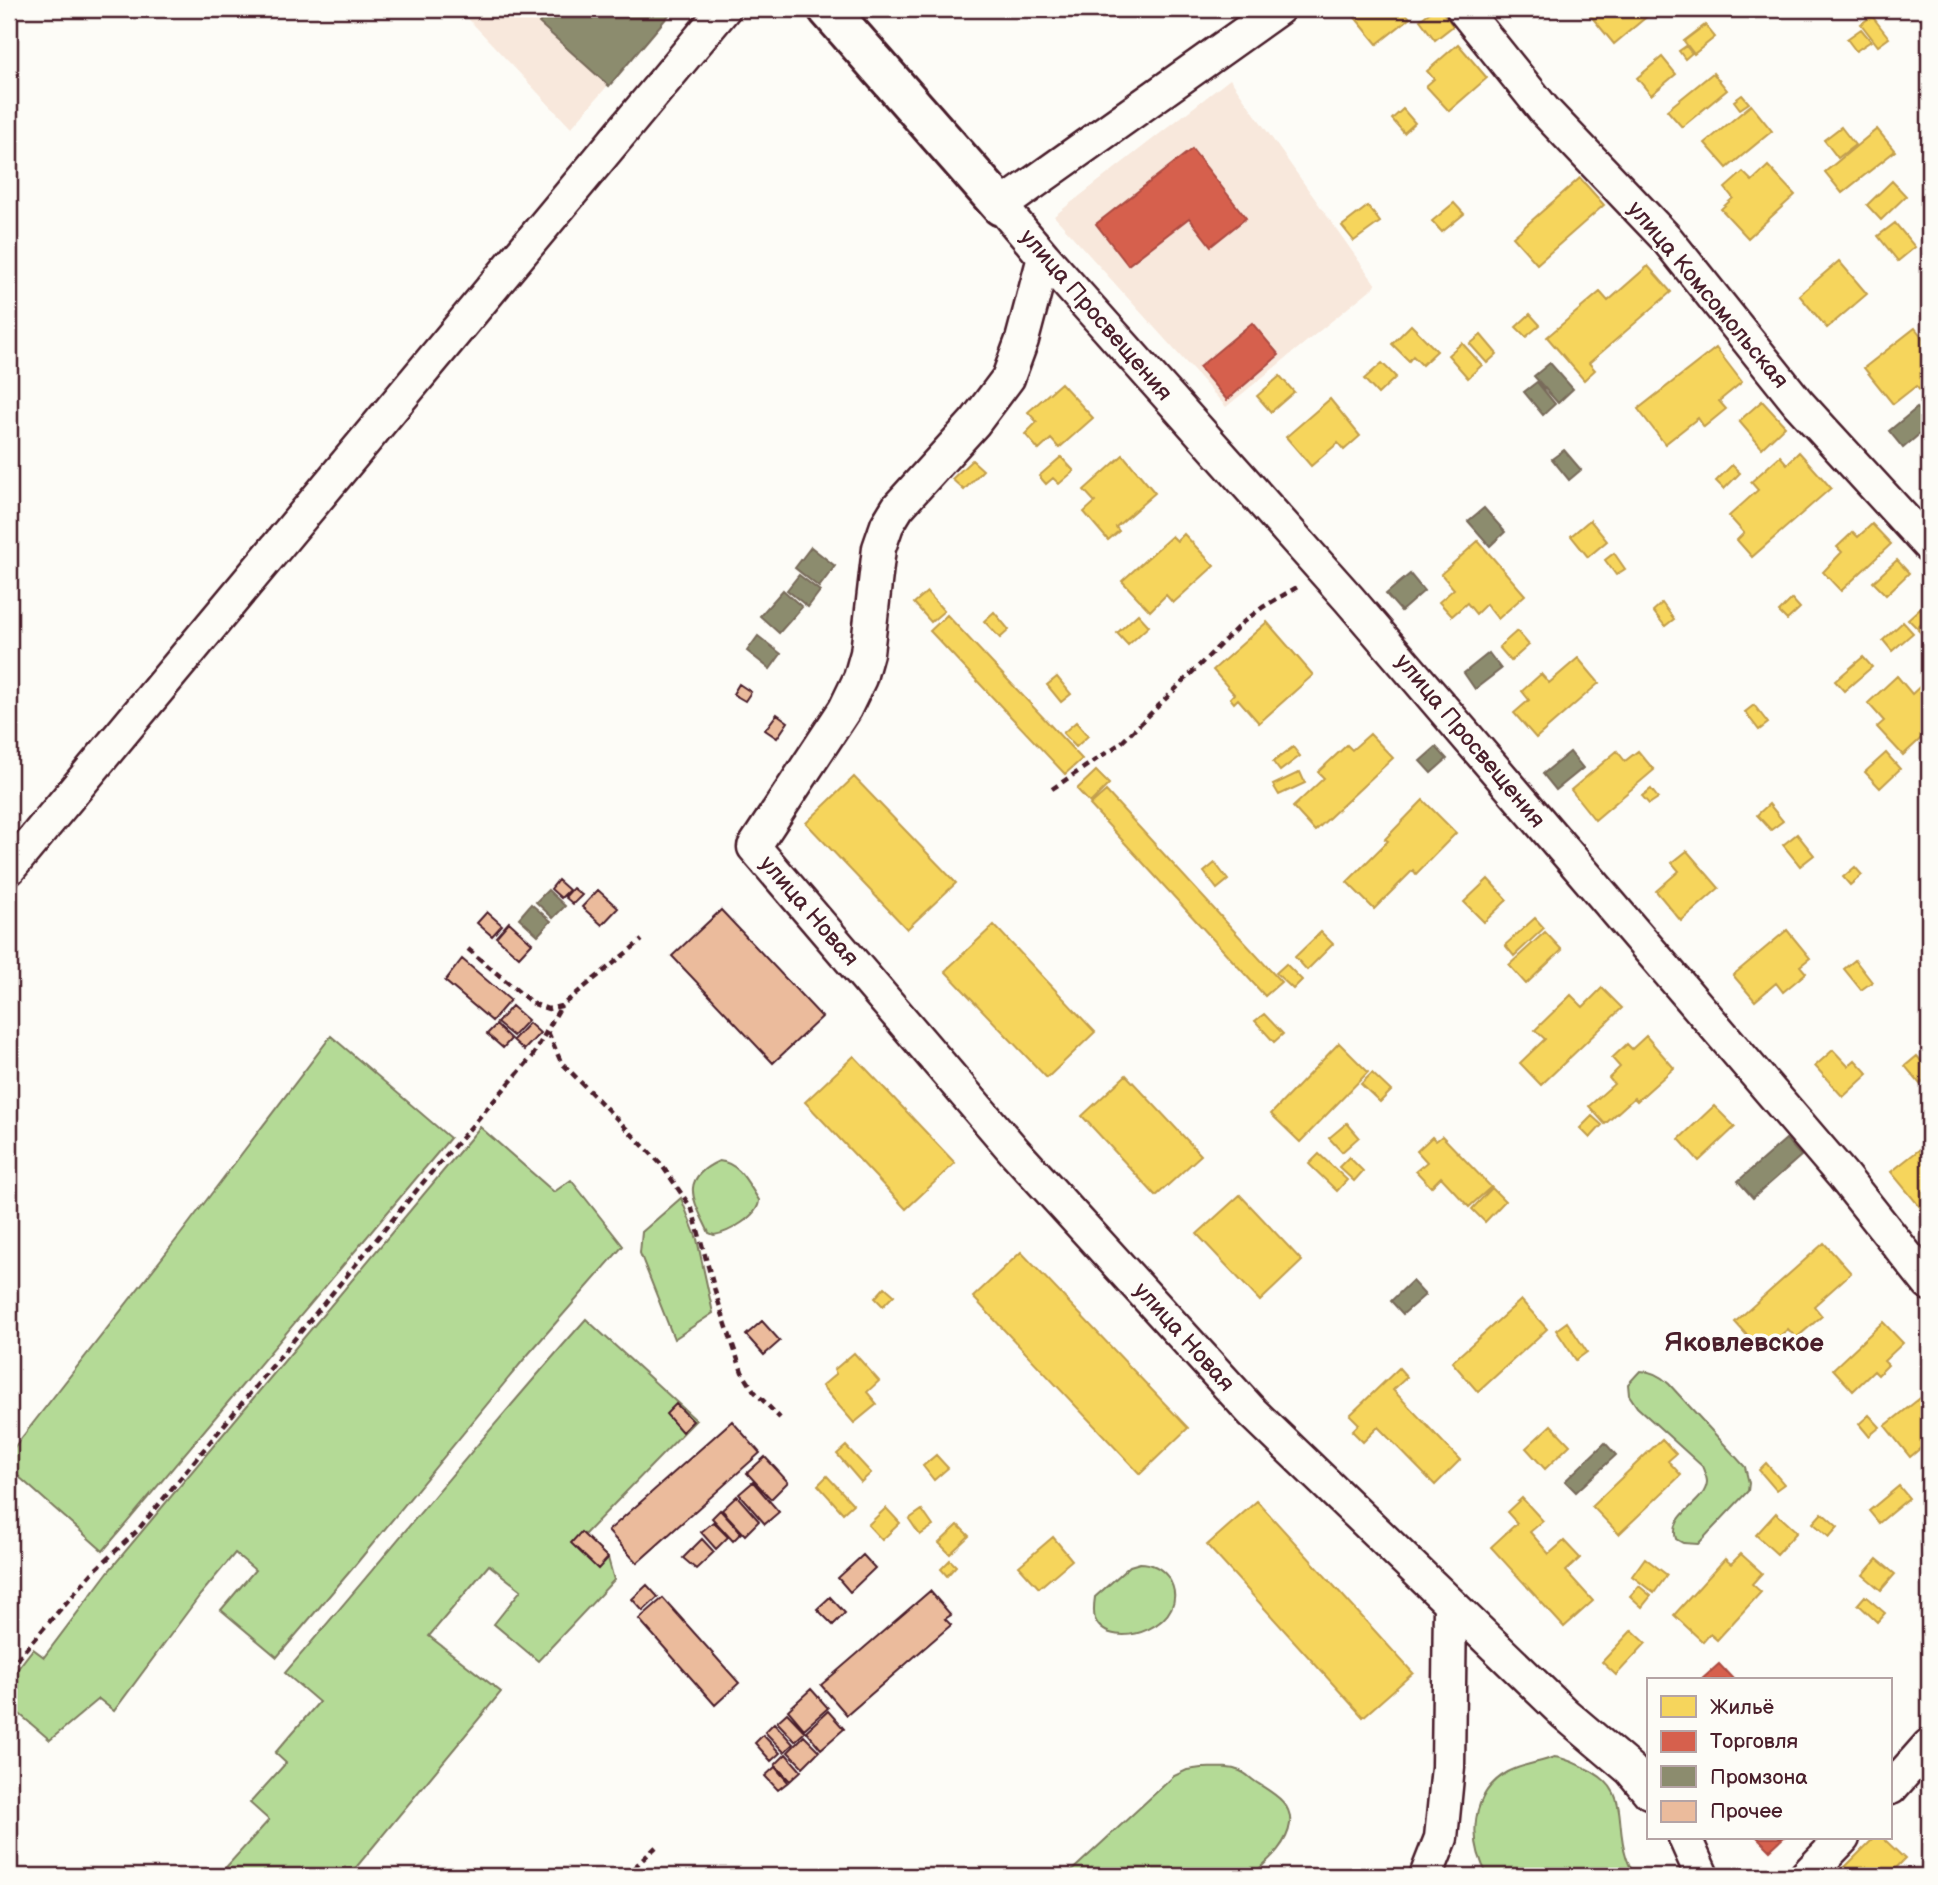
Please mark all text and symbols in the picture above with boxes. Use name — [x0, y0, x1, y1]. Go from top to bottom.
street label: улица Комсомольская — [1621, 196, 1795, 394]
street label: улица Просвещения — [1014, 223, 1178, 407]
street label: улица Просвещения — [1389, 648, 1551, 834]
street label: улица Новая — [753, 850, 865, 972]
street label: улица Новая — [1128, 1277, 1240, 1397]
district label: Яковлевское — [1664, 1328, 1824, 1359]
legend — [1647, 1678, 1892, 1840]
text: Жильё — [1710, 1695, 1774, 1720]
text: Торговля — [1710, 1729, 1798, 1754]
text: Промзона — [1710, 1765, 1808, 1790]
text: Прочее — [1710, 1799, 1783, 1824]

